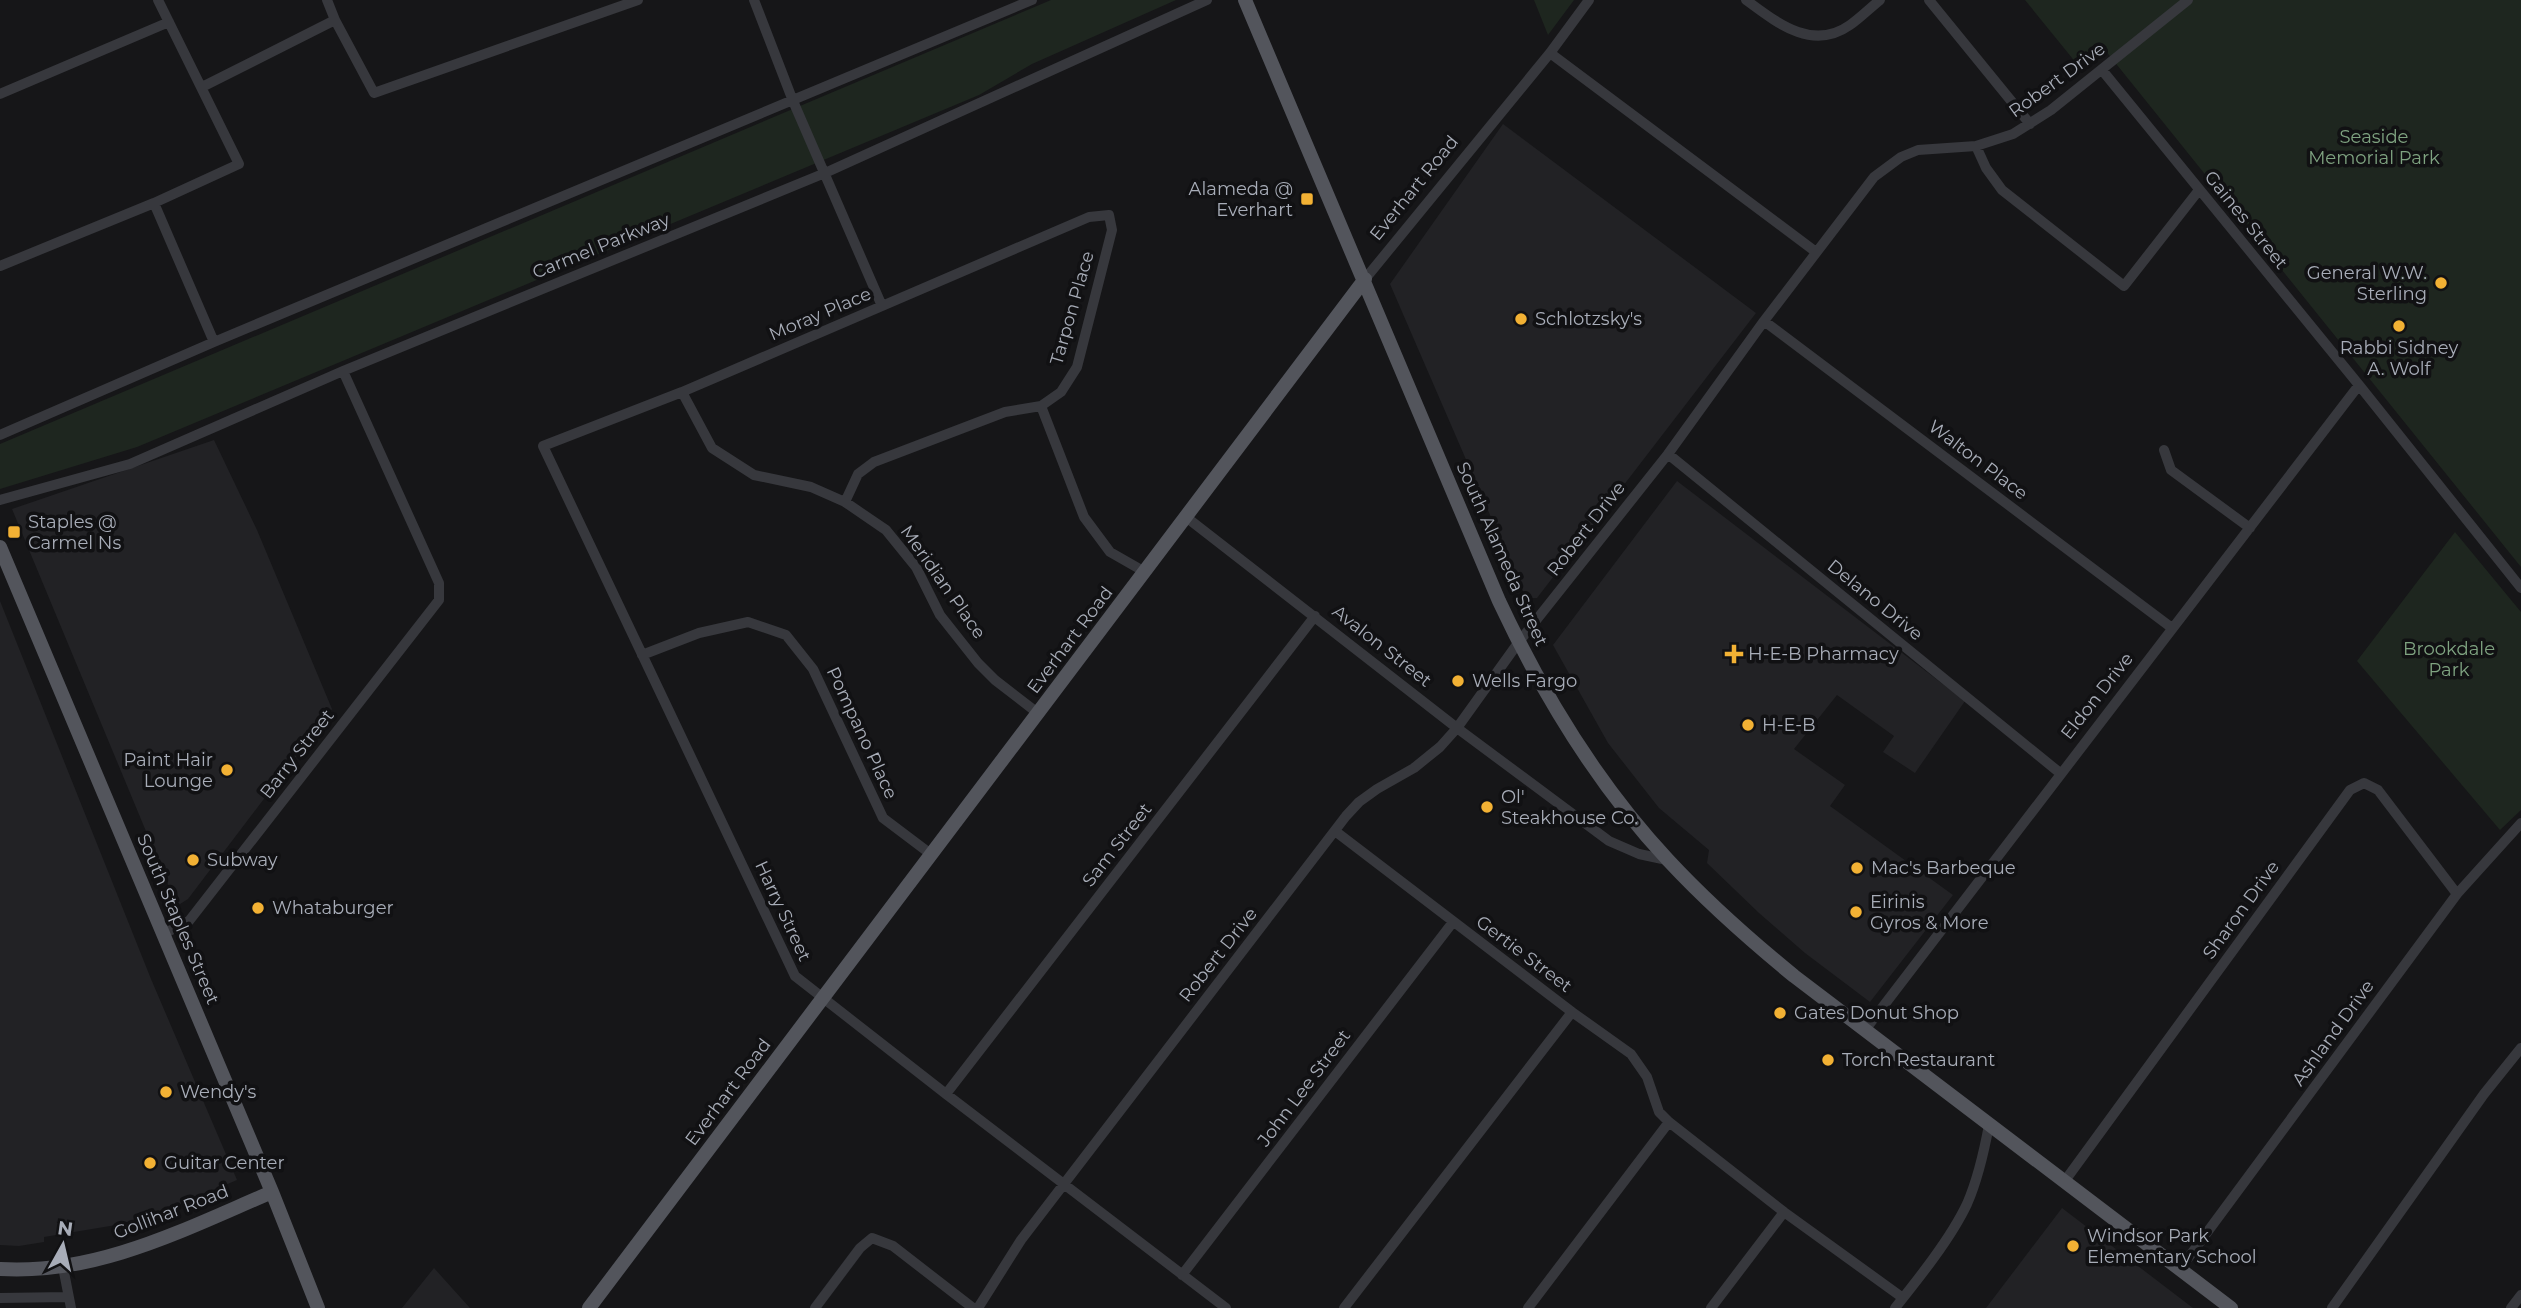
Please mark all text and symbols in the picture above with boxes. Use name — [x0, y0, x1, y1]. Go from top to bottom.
street label: Robert Drive — [2004, 38, 2110, 122]
park label: Seaside Memorial Park — [2308, 126, 2440, 169]
street label: Everhart Road — [1365, 131, 1463, 245]
street label: Gaines Street — [2200, 166, 2292, 274]
place label: Alameda @ Everhart — [1189, 178, 1293, 221]
marker: Alameda @ Everhart — [1299, 191, 1315, 207]
street label: Carmel Parkway — [529, 208, 673, 284]
street label: Tarpon Place — [1045, 249, 1099, 367]
place label: General W.W. Sterling — [2307, 262, 2427, 305]
marker: General W.W. Sterling — [2433, 275, 2449, 291]
street label: Moray Place — [766, 283, 875, 345]
place label: Schlotzsky's — [1535, 308, 1642, 330]
marker: Schlotzsky's — [1513, 311, 1529, 327]
marker: Rabbi Sidney A. Wolf — [2391, 318, 2407, 334]
place label: Rabbi Sidney A. Wolf — [2340, 337, 2458, 380]
street label: Walton Place — [1924, 416, 2032, 505]
street label: South Alameda Street — [1451, 459, 1553, 649]
street label: Robert Drive — [1542, 477, 1630, 581]
place label: Staples @ Carmel Ns — [28, 511, 121, 554]
street label: Meridian Place — [896, 521, 990, 643]
marker: Staples @ Carmel Ns — [6, 524, 22, 540]
street label: Delano Drive — [1823, 555, 1927, 645]
street label: Everhart Road — [1023, 582, 1117, 698]
street label: Avalon Street — [1328, 600, 1436, 692]
park label: Brookdale Park — [2403, 638, 2495, 681]
place label: H-E-B Pharmacy — [1748, 643, 1899, 665]
marker: H-E-B Pharmacy — [1726, 646, 1742, 662]
street label: Eldon Drive — [2056, 648, 2138, 744]
street label: Pompano Place — [822, 663, 902, 803]
place label: Wells Fargo — [1472, 670, 1577, 692]
marker: Wells Fargo — [1450, 673, 1466, 689]
street label: Barry Street — [255, 705, 339, 803]
place label: H-E-B — [1762, 714, 1816, 736]
marker: H-E-B — [1740, 717, 1756, 733]
place label: Paint Hair Lounge — [123, 749, 213, 792]
marker: Paint Hair Lounge — [219, 762, 235, 778]
place label: Ol' Steakhouse Co. — [1501, 786, 1638, 829]
street label: Sam Street — [1078, 799, 1156, 891]
marker: Ol' Steakhouse Co. — [1479, 799, 1495, 815]
street label: South Staples Street — [132, 830, 224, 1008]
place label: Subway — [207, 849, 278, 871]
marker: Subway — [185, 852, 201, 868]
street label: Sharon Drive — [2198, 856, 2284, 963]
street label: Harry Street — [750, 857, 816, 965]
place label: Mac's Barbeque — [1871, 857, 2016, 879]
marker: Mac's Barbeque — [1849, 860, 1865, 876]
place label: Eirinis Gyros & More — [1870, 891, 1989, 934]
place label: Whataburger — [272, 897, 394, 919]
marker: Whataburger — [250, 900, 266, 916]
street label: Robert Drive — [1174, 903, 1262, 1007]
marker: Eirinis Gyros & More — [1848, 904, 1864, 920]
street label: Gertie Street — [1472, 911, 1576, 997]
street label: Ashland Drive — [2287, 976, 2379, 1090]
place label: Gates Donut Shop — [1794, 1002, 1959, 1024]
marker: Gates Donut Shop — [1772, 1005, 1788, 1021]
street label: John Lee Street — [1252, 1025, 1355, 1152]
street label: Everhart Road — [681, 1034, 775, 1150]
place label: Torch Restaurant — [1842, 1049, 1995, 1071]
marker: Torch Restaurant — [1820, 1052, 1836, 1068]
place label: Wendy's — [180, 1081, 257, 1103]
marker: Wendy's — [158, 1084, 174, 1100]
place label: Guitar Center — [164, 1152, 285, 1174]
marker: Guitar Center — [142, 1155, 158, 1171]
street label: Gollihar Road — [110, 1180, 232, 1244]
north arrow — [28, 1210, 98, 1280]
text: N — [56, 1216, 75, 1241]
place label: Windsor Park Elementary School — [2087, 1225, 2257, 1268]
marker: Windsor Park Elementary School — [2065, 1238, 2081, 1254]

